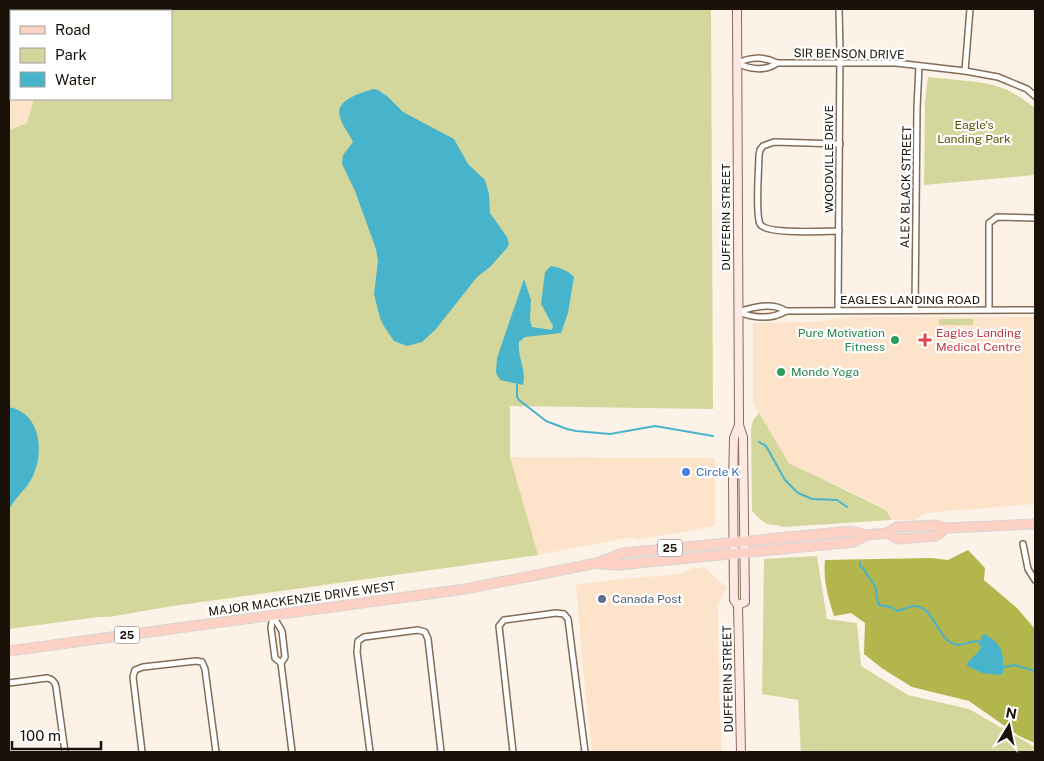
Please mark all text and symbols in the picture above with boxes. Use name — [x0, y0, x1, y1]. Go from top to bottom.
legend — [10, 10, 172, 100]
text: Road — [55, 21, 91, 38]
text: Park — [55, 46, 87, 63]
street label: SIR BENSON DRIVE — [793, 46, 905, 62]
text: Water — [55, 71, 97, 88]
street label: WOODVILLE DRIVE — [822, 105, 836, 213]
park label: Eagle's Landing Park — [937, 118, 1011, 146]
street label: ALEX BLACK STREET — [898, 126, 914, 248]
street label: DUFFERIN STREET — [719, 163, 733, 271]
street label: EAGLES LANDING ROAD — [840, 293, 980, 307]
place label: Pure Motivation Fitness — [798, 326, 885, 354]
place label: Eagles Landing Medical Centre — [936, 326, 1022, 354]
marker: Eagles Landing Medical Centre — [918, 333, 932, 347]
marker: Pure Motivation Fitness — [889, 334, 901, 346]
place label: Mondo Yoga — [791, 365, 859, 379]
marker: Mondo Yoga — [775, 366, 787, 378]
place label: Circle K — [696, 465, 740, 479]
marker: Circle K — [680, 466, 692, 478]
road number: 25 — [658, 540, 682, 556]
street label: MAJOR MACKENZIE DRIVE WEST — [208, 579, 396, 619]
place label: Canada Post — [612, 592, 682, 606]
marker: Canada Post — [596, 593, 608, 605]
street label: DUFFERIN STREET — [720, 625, 736, 733]
road number: 25 — [114, 626, 140, 644]
north arrow — [984, 701, 1034, 751]
text: N — [1004, 704, 1018, 722]
scale bar — [12, 718, 101, 750]
text: 100 m — [20, 727, 61, 744]

